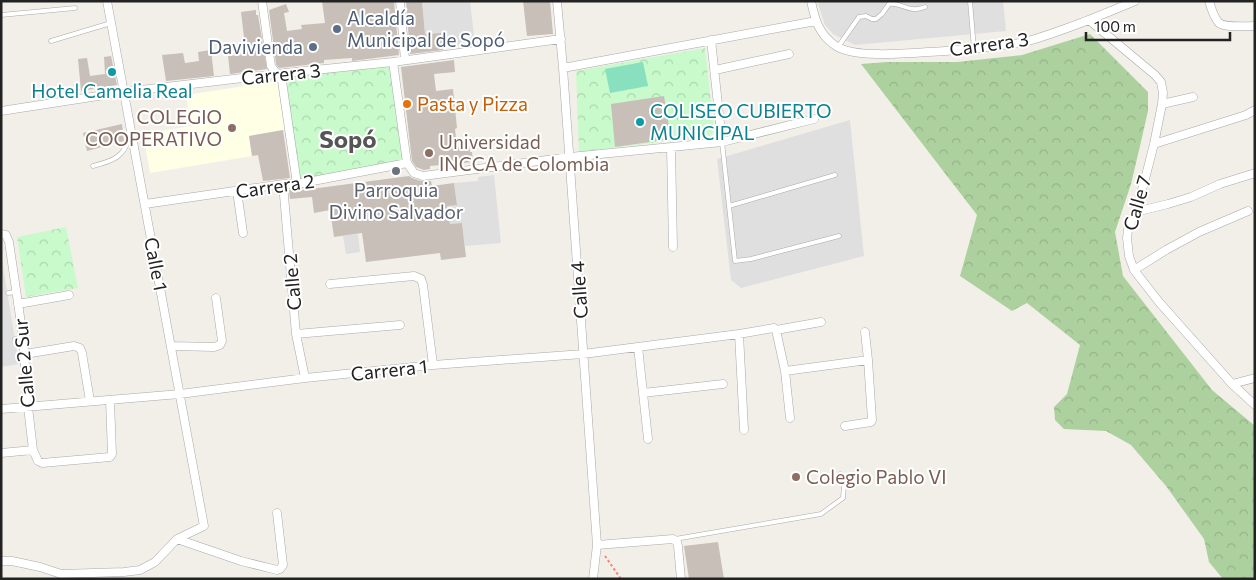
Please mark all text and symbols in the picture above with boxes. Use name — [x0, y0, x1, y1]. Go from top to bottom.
place label: Alcaldía Municipal de Sopó — [347, 6, 505, 51]
scale bar — [1086, 10, 1230, 42]
text: 100 m — [1094, 17, 1136, 35]
marker: Alcaldía Municipal de Sopó — [331, 23, 343, 35]
street label: Carrera 3 — [948, 27, 1030, 60]
place label: Davivienda — [208, 35, 303, 58]
marker: Davivienda — [307, 41, 319, 53]
street label: Carrera 3 — [240, 58, 322, 89]
marker: Hotel Camelia Real — [106, 66, 118, 78]
place label: Hotel Camelia Real — [31, 79, 193, 102]
place label: Pasta y Pizza — [417, 92, 528, 115]
marker: Pasta y Pizza — [401, 98, 413, 110]
place label: COLISEO CUBIERTO MUNICIPAL — [650, 99, 832, 144]
place label: COLEGIO COOPERATIVO — [85, 105, 222, 150]
marker: COLISEO CUBIERTO MUNICIPAL — [634, 116, 646, 128]
marker: COLEGIO COOPERATIVO — [226, 122, 238, 134]
district label: Sopó — [319, 124, 377, 153]
place label: Universidad INCCA de Colombia — [439, 130, 609, 175]
marker: Universidad INCCA de Colombia — [423, 147, 435, 159]
marker: Parroquia Divino Salvador — [390, 165, 402, 177]
street label: Carrera 2 — [234, 169, 316, 202]
street label: Calle 7 — [1118, 173, 1155, 233]
place label: Parroquia Divino Salvador — [329, 178, 464, 223]
street label: Calle 1 — [140, 235, 173, 293]
street label: Calle 2 — [278, 253, 305, 311]
street label: Calle 4 — [565, 260, 592, 320]
street label: Calle 2 Sur — [8, 317, 39, 409]
street label: Carrera 1 — [349, 354, 428, 385]
place label: Colegio Pablo VI — [806, 465, 947, 488]
marker: Colegio Pablo VI — [790, 471, 802, 483]

